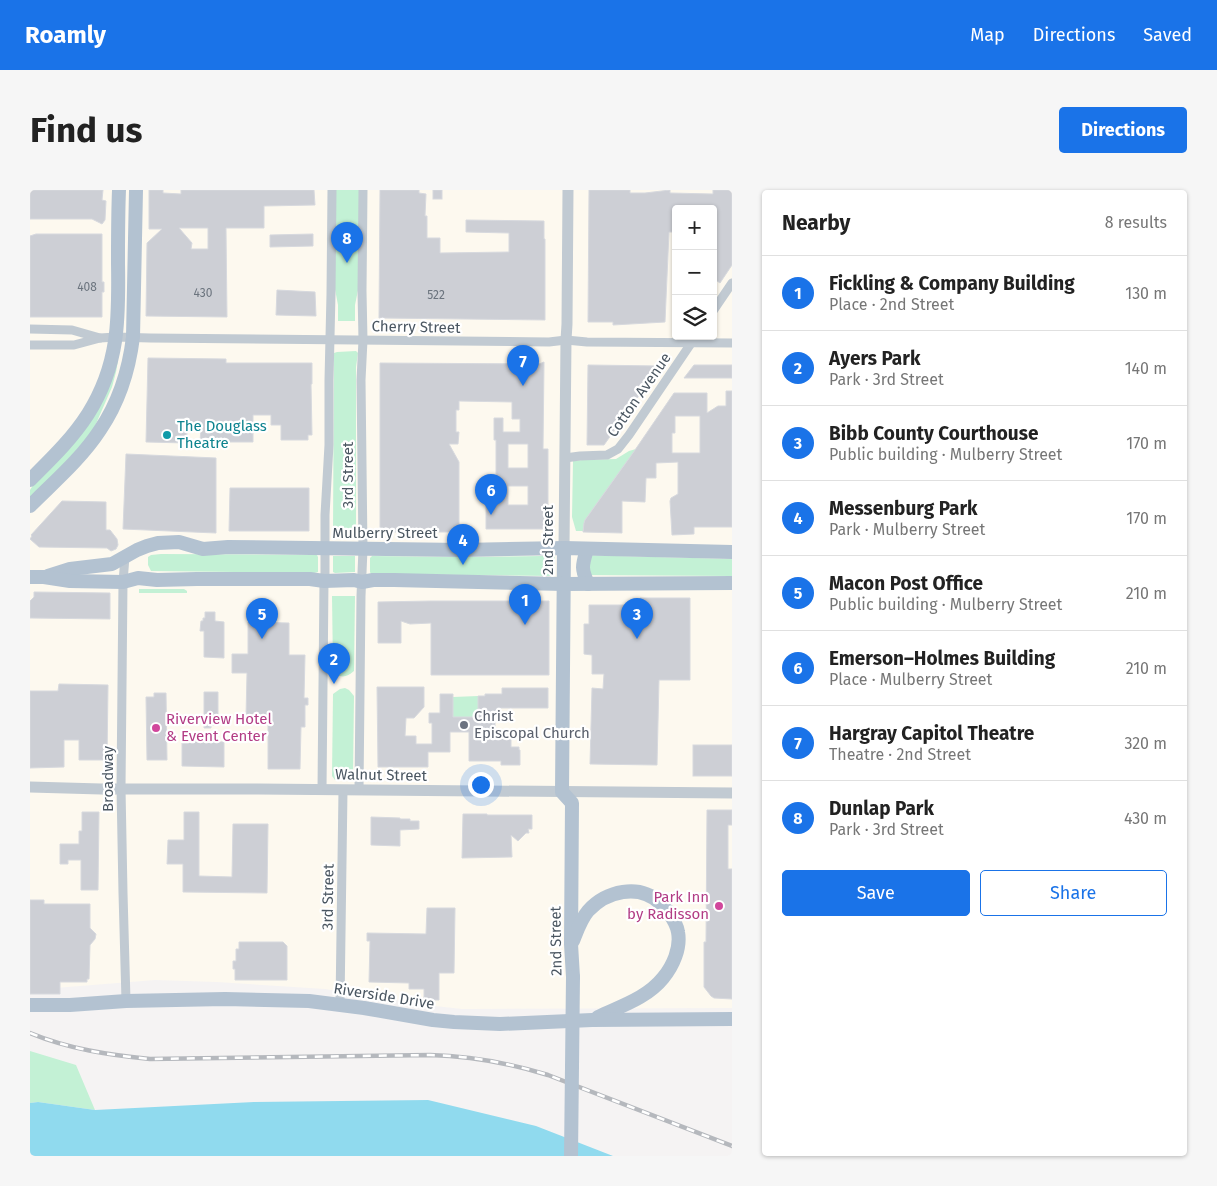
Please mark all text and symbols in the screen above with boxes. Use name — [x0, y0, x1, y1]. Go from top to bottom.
text: Roamly — [25, 21, 106, 49]
text: Map — [970, 24, 1005, 46]
text: Directions — [1033, 24, 1115, 46]
text: Saved — [1143, 24, 1192, 46]
button: Directions — [1059, 107, 1187, 153]
text: Find us — [30, 109, 142, 151]
map controls — [672, 205, 717, 340]
button: + — [672, 205, 717, 250]
text: Nearby — [782, 210, 850, 236]
text: 8 results — [1105, 213, 1167, 232]
pin: 8 — [331, 222, 363, 263]
button: − — [672, 250, 717, 295]
text: Fickling & Company Building — [829, 272, 1075, 295]
house number: 408 — [77, 280, 97, 294]
text: 1 — [794, 284, 802, 303]
text: 130 m — [1125, 284, 1167, 303]
house number: 430 — [194, 286, 213, 300]
house number: 522 — [427, 288, 445, 302]
button: layers — [672, 295, 717, 340]
text: Place · 2nd Street — [829, 295, 954, 314]
street label: Cherry Street — [371, 317, 461, 337]
pin: 7 — [507, 345, 539, 386]
text: Ayers Park — [829, 347, 920, 370]
street label: Cotton Avenue — [603, 349, 675, 441]
text: 2 — [794, 359, 802, 378]
text: 140 m — [1125, 359, 1167, 378]
text: Park · 3rd Street — [829, 370, 944, 389]
place label: The Douglass Theatre — [177, 417, 267, 452]
text: Bibb County Courthouse — [829, 422, 1038, 445]
marker: The Douglass Theatre — [161, 429, 173, 441]
text: 3 — [794, 434, 802, 453]
text: 170 m — [1126, 434, 1167, 453]
street label: 3rd Street — [339, 441, 357, 508]
text: Public building · Mulberry Street — [829, 445, 1062, 464]
pin: 6 — [475, 474, 507, 515]
text: Messenburg Park — [829, 497, 978, 520]
street label: 2nd Street — [539, 504, 557, 575]
text: 4 — [793, 509, 803, 528]
text: 170 m — [1126, 509, 1167, 528]
text: Park · Mulberry Street — [829, 520, 985, 539]
street label: Mulberry Street — [332, 524, 438, 542]
pin: 4 — [447, 524, 479, 565]
text: Macon Post Office — [829, 572, 983, 595]
pin: 1 — [509, 584, 541, 625]
text: 5 — [794, 584, 802, 603]
text: 210 m — [1126, 584, 1167, 603]
text: Public building · Mulberry Street — [829, 595, 1062, 614]
pin: 5 — [246, 598, 278, 639]
pin: 3 — [621, 598, 653, 639]
pin: 2 — [318, 643, 350, 684]
text: Emerson–Holmes Building — [829, 647, 1055, 670]
text: 6 — [793, 659, 803, 678]
text: 210 m — [1126, 659, 1167, 678]
text: Place · Mulberry Street — [829, 670, 992, 689]
place label: Christ Episcopal Church — [474, 707, 590, 742]
place label: Riverview Hotel & Event Center — [166, 710, 272, 745]
marker: Christ Episcopal Church — [458, 719, 470, 731]
marker: Riverview Hotel & Event Center — [150, 722, 162, 734]
text: Hargray Capitol Theatre — [829, 722, 1034, 745]
text: 7 — [794, 734, 802, 753]
text: 320 m — [1124, 734, 1167, 753]
street label: Broadway — [99, 745, 117, 812]
text: Theatre · 2nd Street — [829, 745, 971, 764]
street label: Walnut Street — [335, 765, 428, 785]
your location — [468, 772, 494, 798]
text: Dunlap Park — [829, 797, 934, 820]
text: 8 — [793, 809, 803, 828]
text: 430 m — [1124, 809, 1167, 828]
text: Park · 3rd Street — [829, 820, 944, 839]
street label: 3rd Street — [318, 863, 338, 930]
button: Save — [782, 870, 970, 916]
button: Share — [980, 870, 1167, 916]
place label: Park Inn by Radisson — [627, 888, 709, 923]
marker: Park Inn by Radisson — [713, 900, 725, 912]
street label: 2nd Street — [546, 905, 566, 976]
street label: Riverside Drive — [332, 979, 436, 1013]

